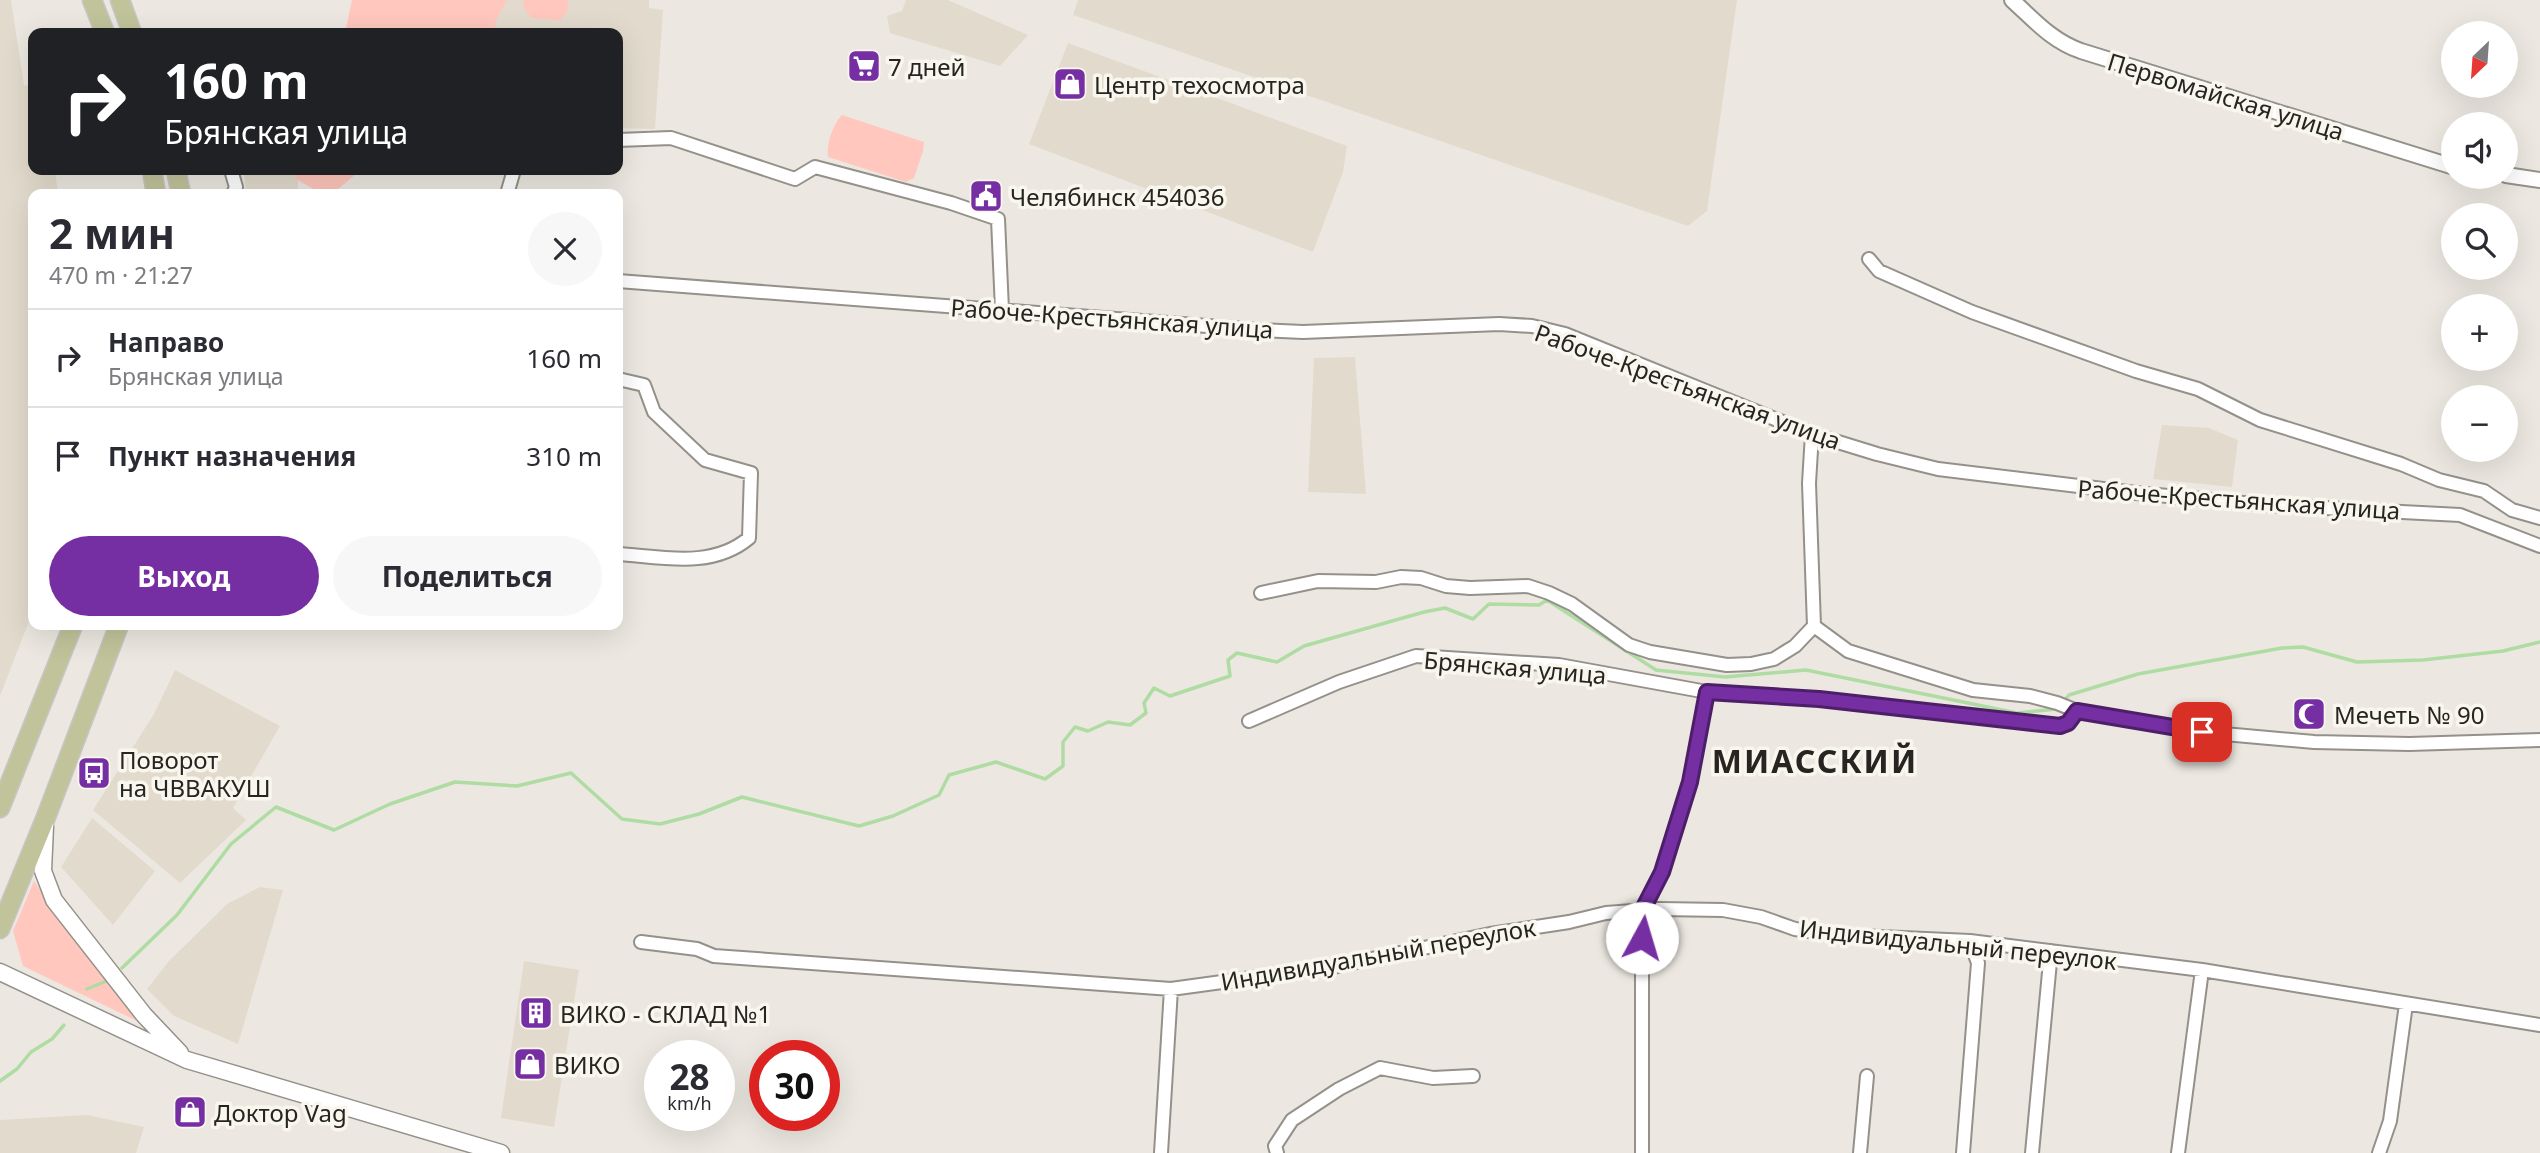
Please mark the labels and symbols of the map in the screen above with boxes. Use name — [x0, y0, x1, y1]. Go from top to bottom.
north arrow — [2441, 21, 2518, 98]
street label: Первомайская улица — [2104, 44, 2348, 148]
supermarket icon: 7 дней — [845, 47, 883, 85]
place label: 7 дней — [888, 50, 965, 83]
shop icon: Центр техосмотра — [1051, 65, 1089, 103]
place label: Центр техосмотра — [1094, 68, 1305, 101]
public building icon: Челябинск 454036 — [967, 177, 1005, 215]
place label: Челябинск 454036 — [1010, 180, 1224, 213]
street label: Рабоче-Крестьянская улица — [950, 290, 1274, 346]
street label: Рабоче-Крестьянская улица — [1530, 315, 1846, 457]
street label: Рабоче-Крестьянская улица — [2077, 471, 2401, 527]
street label: Брянская улица — [1422, 643, 1608, 691]
mosque icon: Мечеть № 90 — [2290, 695, 2328, 733]
place label: Мечеть № 90 — [2334, 698, 2485, 731]
pin — [2172, 702, 2232, 762]
district label: МИАССКИЙ — [1712, 739, 1918, 782]
place label: Поворот на ЧВВАКУШ — [119, 743, 271, 804]
bus stop icon: Поворот на ЧВВАКУШ — [75, 754, 113, 792]
position arrow — [1605, 901, 1679, 975]
street label: Индивидуальный переулок — [1218, 910, 1538, 998]
street label: Индивидуальный переулок — [1798, 911, 2119, 977]
building icon: ВИКО - СКЛАД №1 — [517, 994, 555, 1032]
place label: ВИКО - СКЛАД №1 — [560, 997, 771, 1030]
speed limit sign: 30 — [749, 1040, 840, 1131]
shop icon: ВИКО — [511, 1045, 549, 1083]
place label: ВИКО — [554, 1048, 621, 1081]
shop icon: Доктор Vag — [171, 1093, 209, 1131]
place label: Доктор Vag — [214, 1096, 347, 1129]

